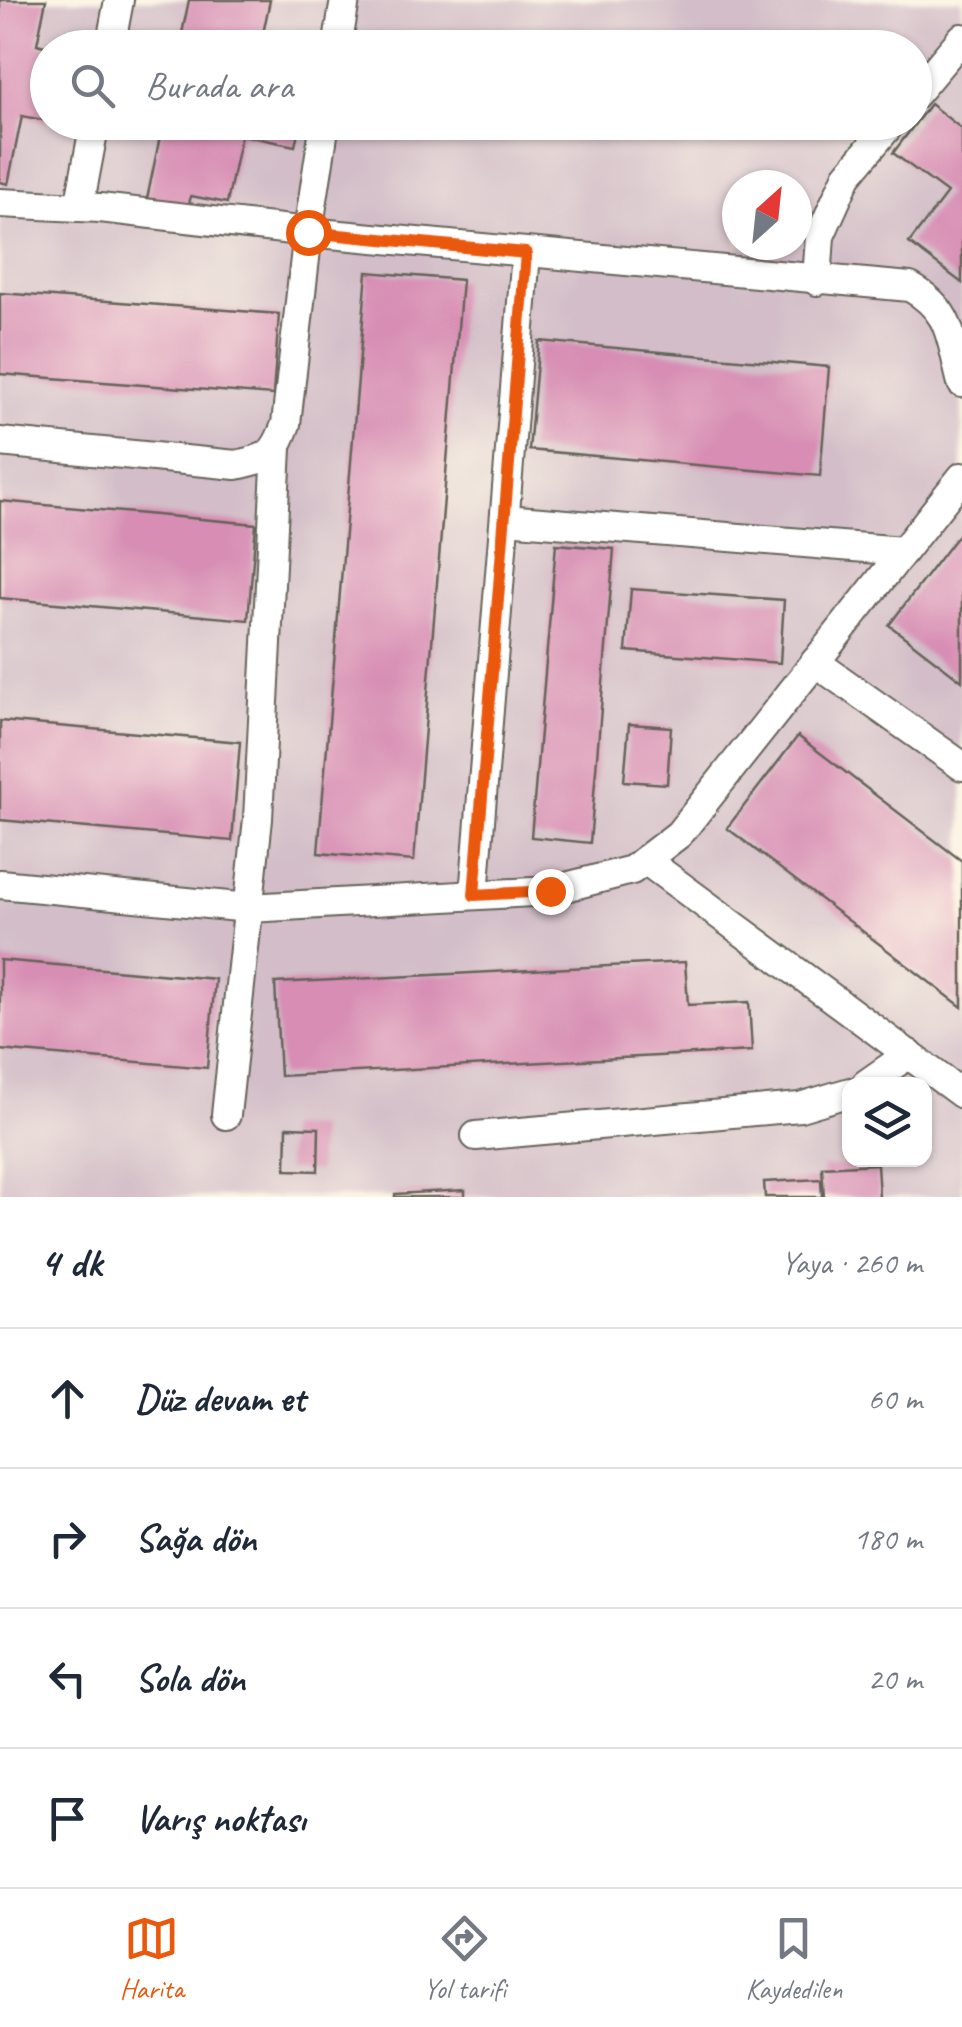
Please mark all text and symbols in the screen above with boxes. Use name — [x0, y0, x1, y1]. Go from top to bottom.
search box — [30, 30, 932, 140]
icon: search — [65, 58, 120, 113]
text: Burada ara — [145, 62, 293, 109]
north arrow — [722, 170, 812, 260]
route start — [286, 210, 332, 256]
route end — [528, 869, 574, 915]
map controls — [842, 1077, 932, 1167]
button: layers — [842, 1077, 932, 1167]
text: 4 dk — [40, 1236, 102, 1289]
text: Yaya · 260 m — [781, 1242, 922, 1283]
icon: ahead — [40, 1371, 95, 1426]
text: Düz devam et — [135, 1375, 305, 1422]
text: 60 m — [868, 1378, 922, 1419]
icon: right — [40, 1511, 95, 1566]
text: Sağa dön — [135, 1515, 256, 1562]
text: 180 m — [853, 1518, 922, 1559]
icon: left — [40, 1651, 95, 1706]
text: Sola dön — [135, 1655, 245, 1702]
text: 20 m — [868, 1658, 922, 1699]
icon: arrive — [40, 1791, 95, 1846]
text: Varış noktası — [135, 1795, 306, 1842]
tab: Harita — [120, 1911, 184, 2006]
tab: Yol tarifi — [423, 1911, 506, 2006]
tab: Kaydedilen — [745, 1911, 842, 2006]

